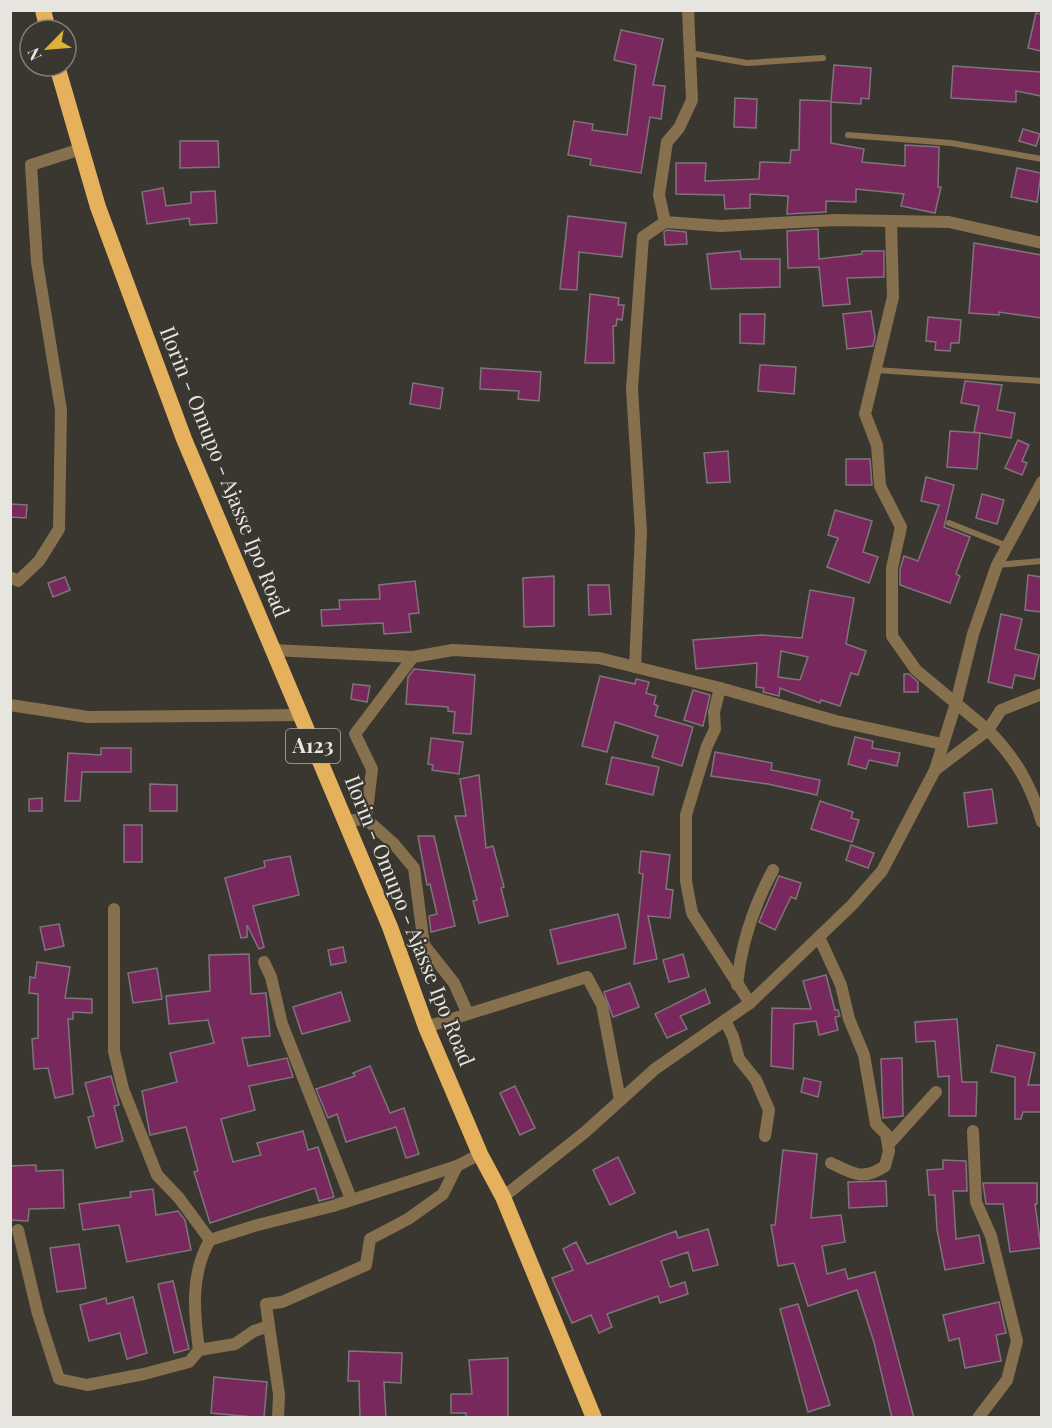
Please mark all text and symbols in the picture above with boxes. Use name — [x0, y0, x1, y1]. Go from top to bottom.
north arrow — [18, 18, 78, 78]
text: N — [22, 44, 46, 64]
street label: Ilorin - Omupo - Ajasse Ipo Road — [155, 322, 297, 621]
road number: A123 — [286, 729, 340, 763]
street label: Ilorin - Omupo - Ajasse Ipo Road — [340, 771, 482, 1070]

